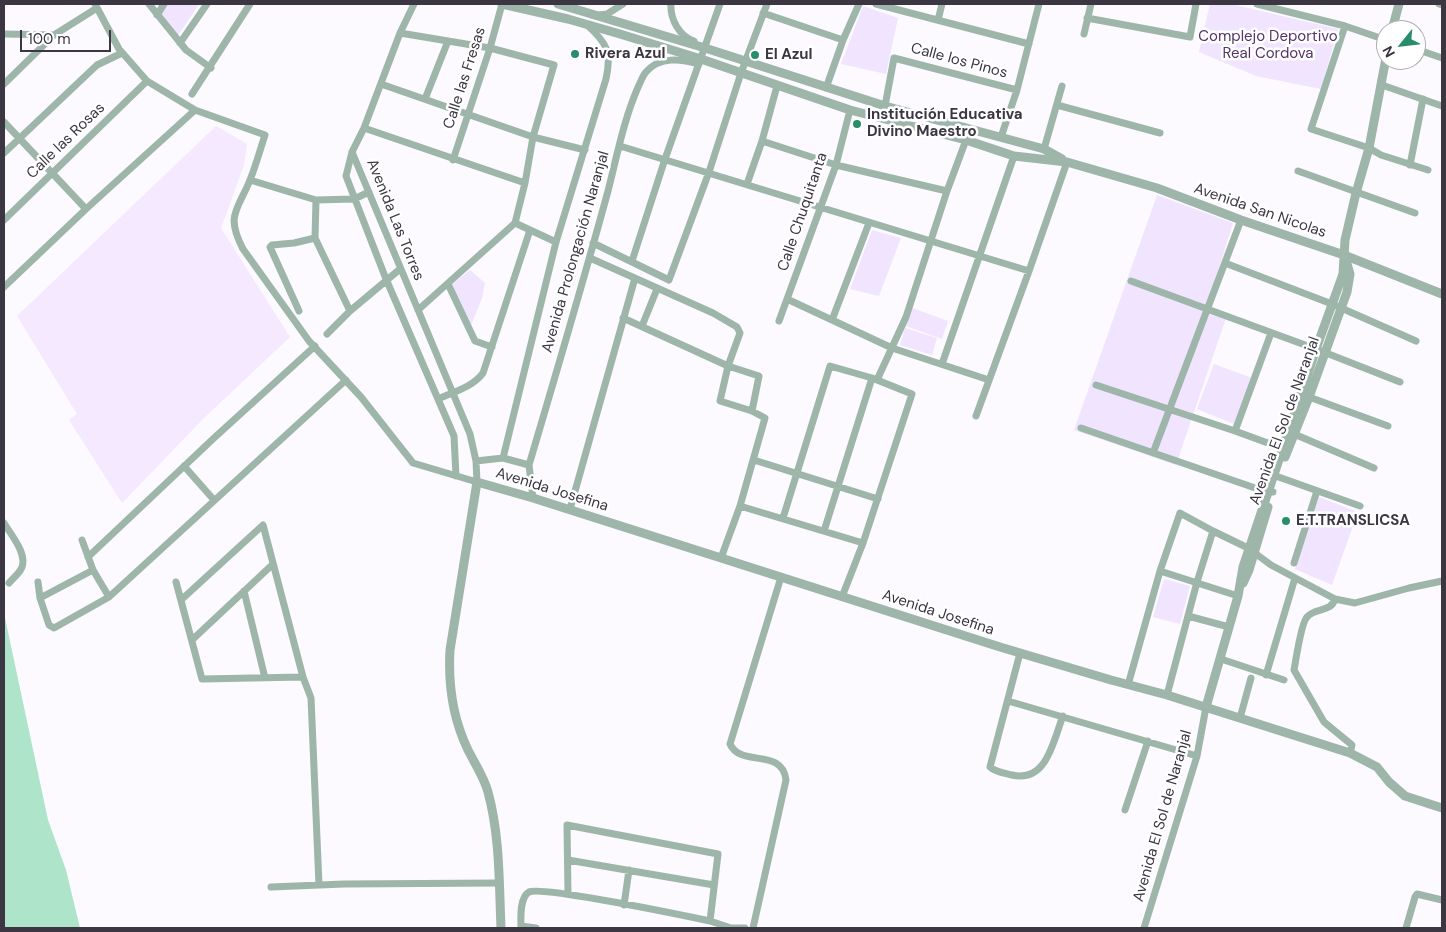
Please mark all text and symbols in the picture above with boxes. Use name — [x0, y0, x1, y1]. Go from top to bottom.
scale bar — [22, 20, 114, 52]
north arrow — [1376, 20, 1426, 70]
street label: Calle las Fresas — [440, 25, 490, 131]
park label: Complejo Deportivo Real Cordova — [1198, 28, 1338, 63]
text: 100 m — [28, 29, 71, 49]
street label: Calle los Pinos — [909, 39, 1009, 83]
text: N — [1378, 43, 1399, 61]
place label: Rivera Azul — [585, 45, 665, 63]
place label: El Azul — [765, 46, 813, 64]
marker: Rivera Azul — [569, 48, 581, 60]
marker: El Azul — [749, 49, 761, 61]
street label: Calle las Rosas — [23, 99, 109, 183]
place label: Institución Educativa Divino Maestro — [867, 106, 1023, 141]
marker: Institución Educativa Divino Maestro — [851, 118, 863, 130]
street label: Avenida Prolongación Naranjal — [539, 149, 613, 355]
street label: Calle Chuquitanta — [774, 150, 832, 274]
street label: Avenida Las Torres — [362, 157, 428, 283]
street label: Avenida San Nicolas — [1191, 180, 1329, 242]
street label: Avenida El Sol de Naranjal — [1246, 334, 1324, 508]
street label: Avenida Josefina — [494, 464, 610, 516]
place label: E.T.TRANSLICSA — [1296, 512, 1410, 530]
marker: E.T.TRANSLICSA — [1280, 515, 1292, 527]
street label: Avenida Josefina — [880, 586, 996, 640]
street label: Avenida El Sol de Naranjal — [1130, 728, 1196, 904]

